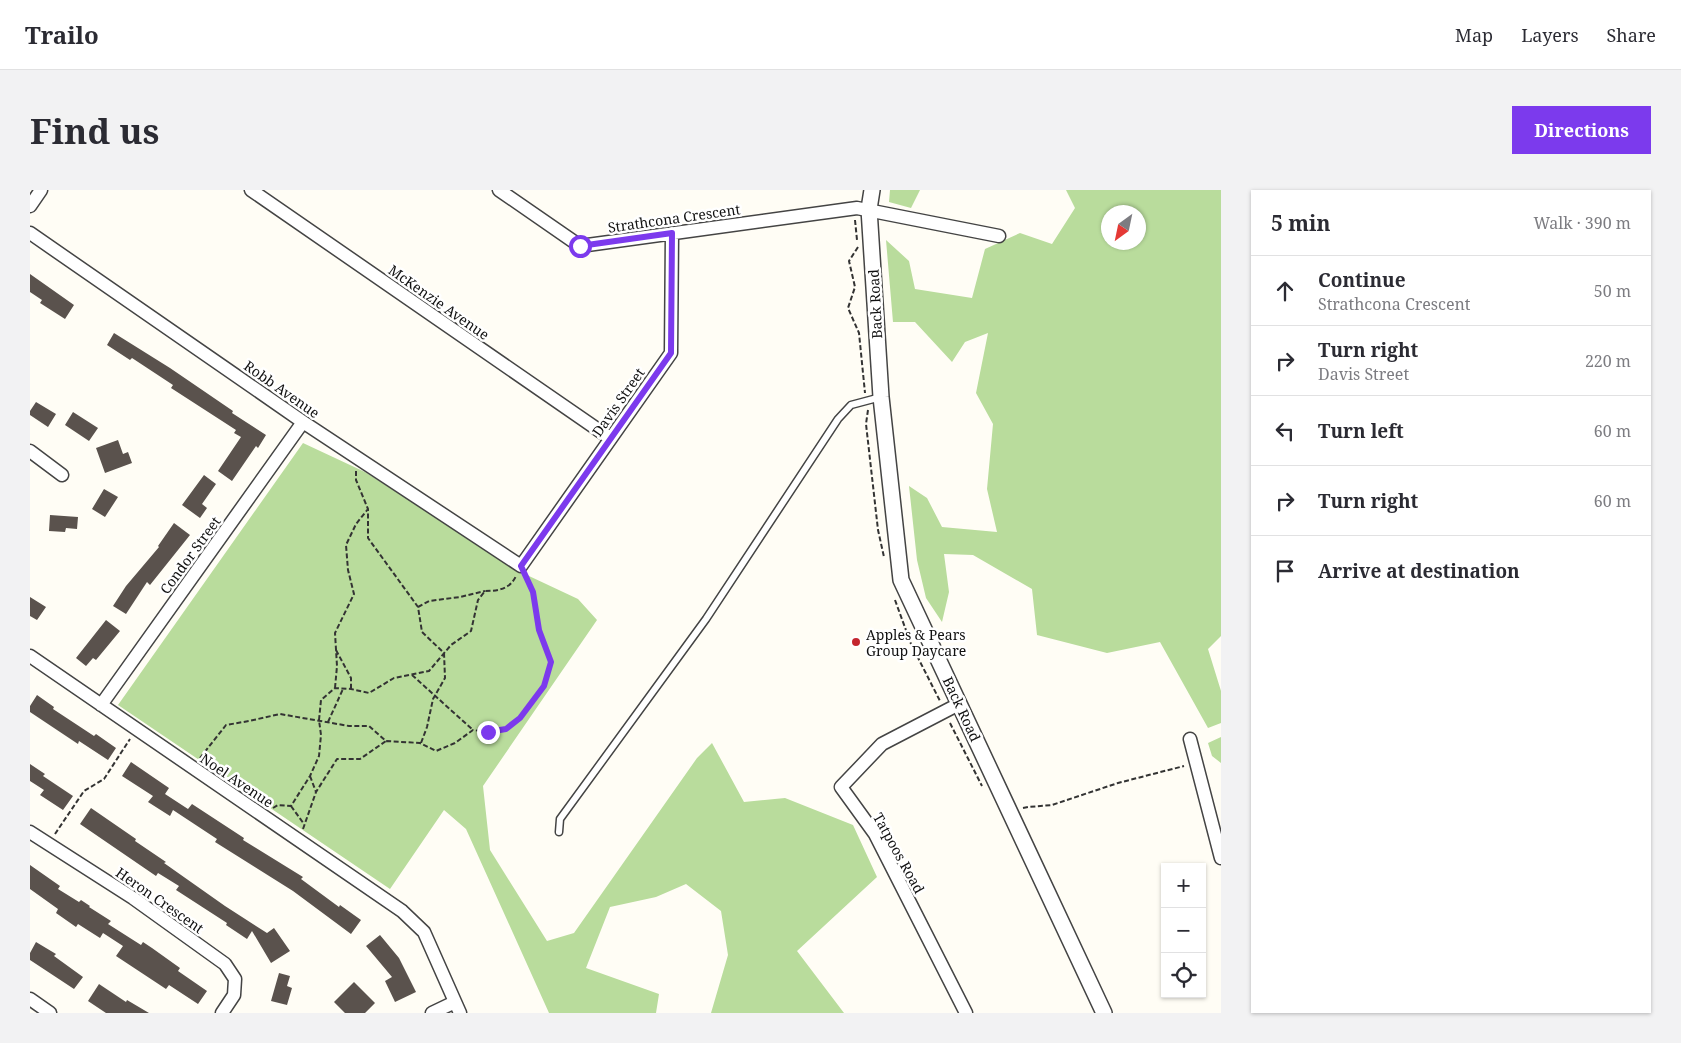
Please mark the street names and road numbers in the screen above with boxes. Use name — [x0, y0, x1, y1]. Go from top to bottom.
street label: Strathcona Crescent — [607, 199, 741, 237]
street label: McKenzie Avenue — [385, 260, 493, 344]
street label: Back Road — [864, 268, 886, 339]
street label: Robb Avenue — [240, 356, 324, 422]
street label: Davis Street — [587, 364, 649, 440]
street label: Condor Street — [155, 512, 225, 598]
street label: Back Road — [939, 673, 985, 745]
street label: Noel Avenue — [197, 749, 277, 811]
street label: Tatpoos Road — [869, 809, 929, 897]
street label: Heron Crescent — [112, 863, 208, 937]

